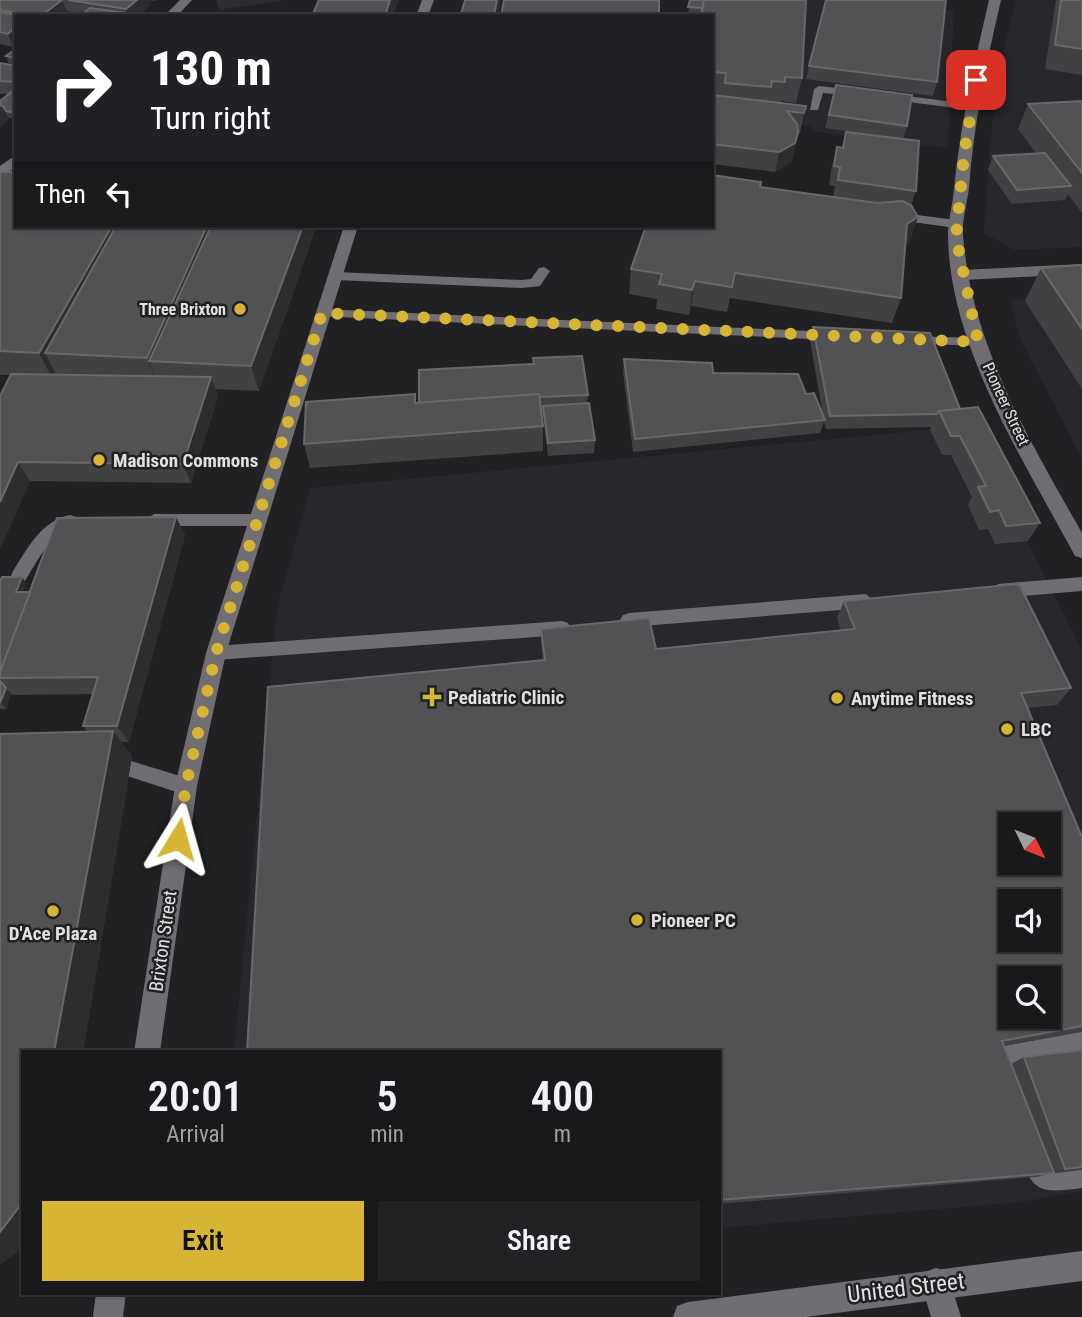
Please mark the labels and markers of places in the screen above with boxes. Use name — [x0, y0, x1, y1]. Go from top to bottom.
pin — [946, 50, 1006, 110]
place label: Three Brixton — [139, 300, 226, 319]
marker: Three Brixton — [232, 301, 248, 317]
place label: Madison Commons — [113, 449, 258, 472]
marker: Madison Commons — [91, 452, 107, 468]
place label: Pediatric Clinic — [448, 686, 564, 709]
marker: Pediatric Clinic — [422, 687, 442, 707]
place label: Anytime Fitness — [851, 687, 973, 710]
marker: Anytime Fitness — [829, 690, 845, 706]
place label: LBC — [1021, 718, 1052, 741]
marker: LBC — [999, 721, 1015, 737]
marker: D'Ace Plaza — [45, 903, 61, 919]
place label: Pioneer PC — [651, 909, 736, 932]
marker: Pioneer PC — [629, 912, 645, 928]
place label: D'Ace Plaza — [9, 922, 97, 945]

